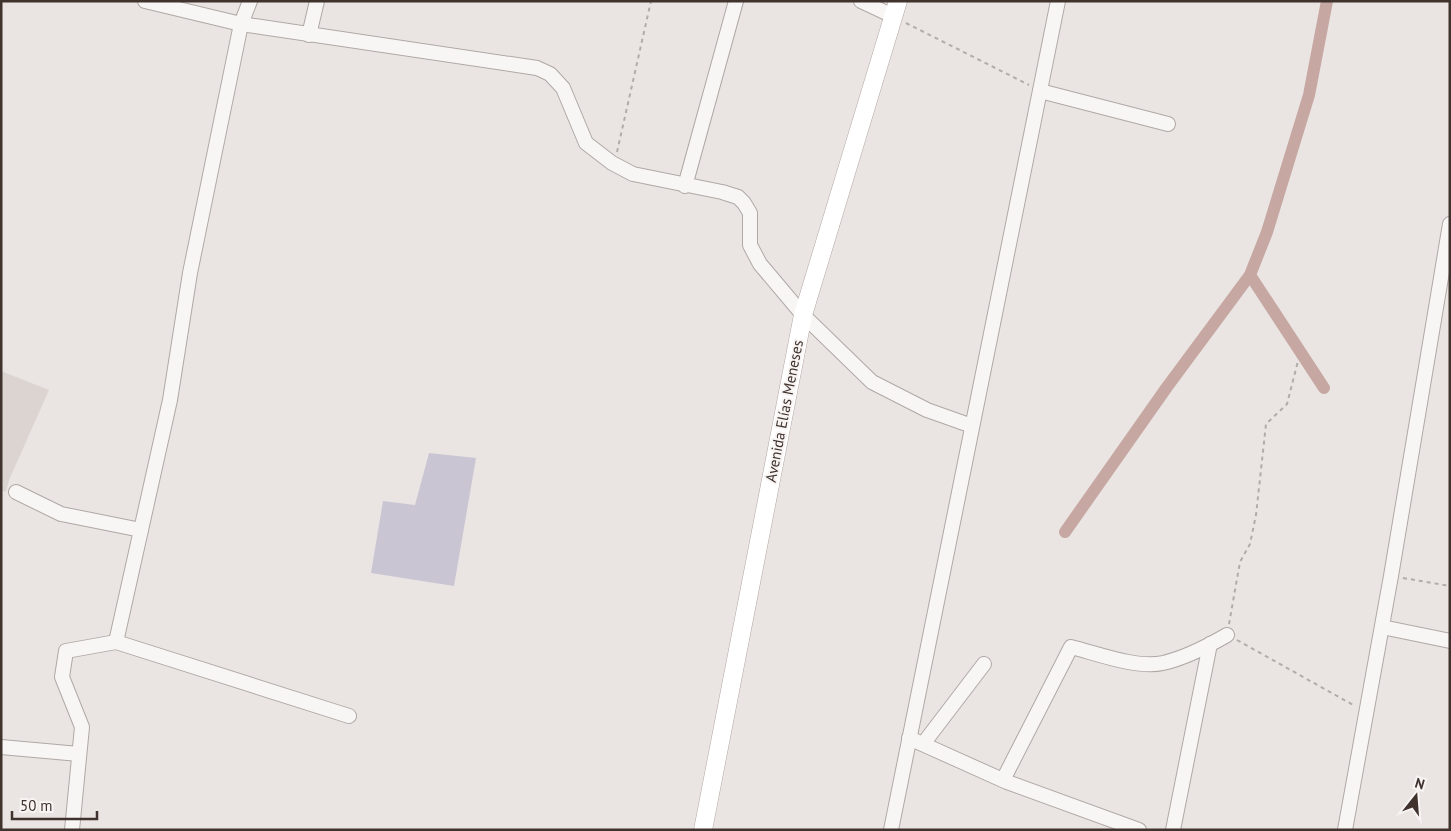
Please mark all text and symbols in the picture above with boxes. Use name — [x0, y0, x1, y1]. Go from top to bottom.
street label: Avenida Elías Meneses — [761, 338, 807, 484]
north arrow — [1391, 771, 1441, 821]
text: N — [1413, 774, 1427, 794]
scale bar — [12, 788, 98, 820]
text: 50 m — [20, 796, 53, 815]

